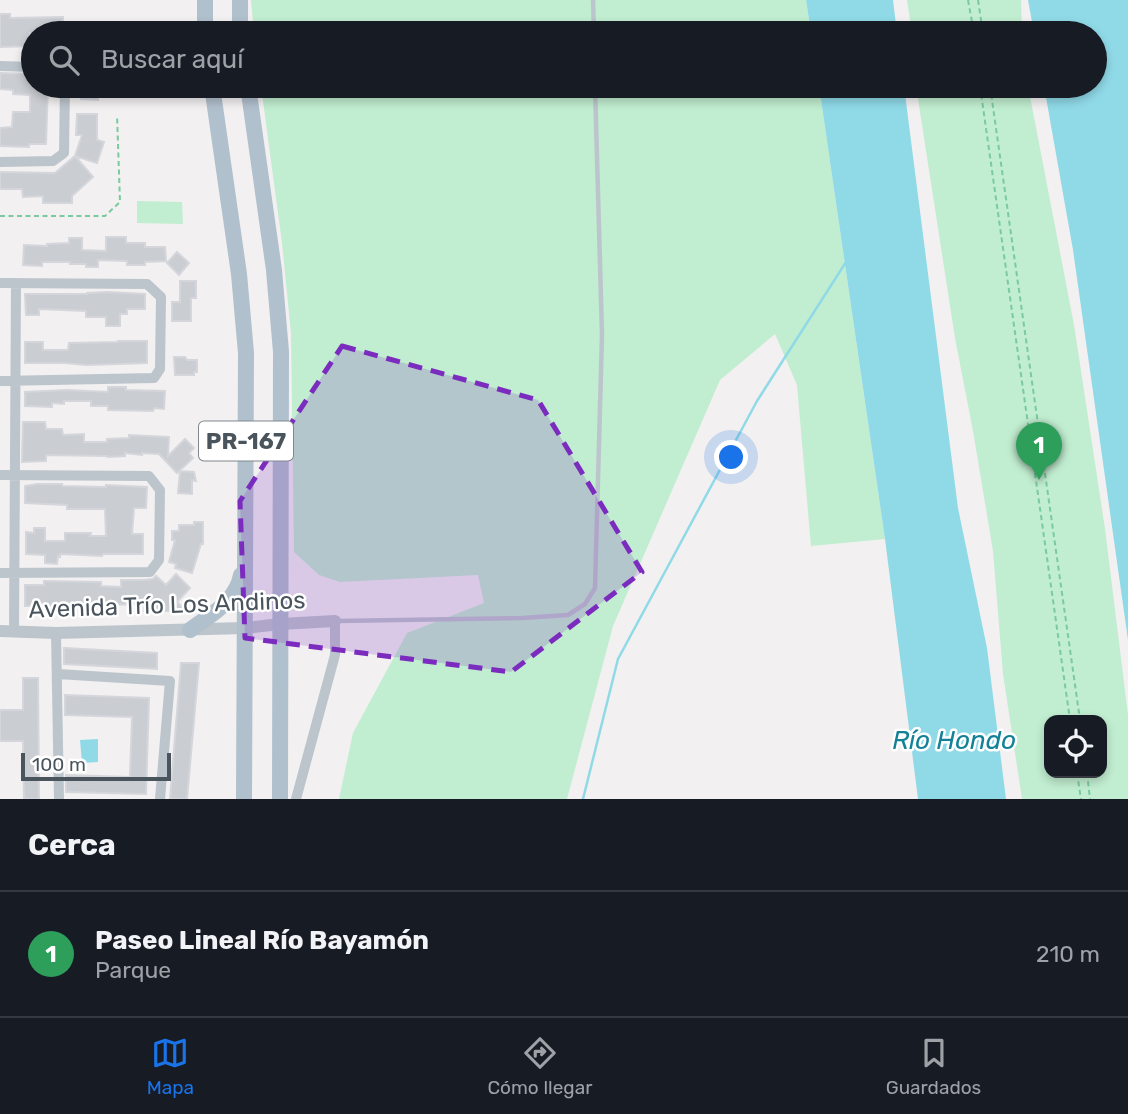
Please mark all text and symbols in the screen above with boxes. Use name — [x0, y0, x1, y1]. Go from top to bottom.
search box — [21, 21, 1107, 98]
icon: search — [45, 41, 83, 79]
text: Buscar aquí — [101, 44, 243, 75]
road number: PR-167 — [199, 422, 293, 461]
pin: 1 — [1016, 422, 1062, 480]
your location — [714, 440, 748, 474]
street label: Avenida Trío Los Andinos — [28, 586, 306, 624]
map controls — [1044, 715, 1107, 778]
button: locate — [1044, 715, 1107, 778]
water label: Río Hondo — [892, 725, 1016, 756]
scale bar — [21, 750, 172, 782]
text: 100 m — [32, 753, 86, 776]
text: Cerca — [28, 827, 116, 863]
text: Paseo Lineal Río Bayamón — [95, 925, 429, 956]
text: 1 — [45, 940, 57, 968]
text: 210 m — [1036, 940, 1100, 968]
text: Parque — [95, 956, 171, 984]
tab: Mapa — [147, 1034, 194, 1099]
tab: Cómo llegar — [487, 1034, 592, 1099]
tab: Guardados — [886, 1034, 981, 1099]

